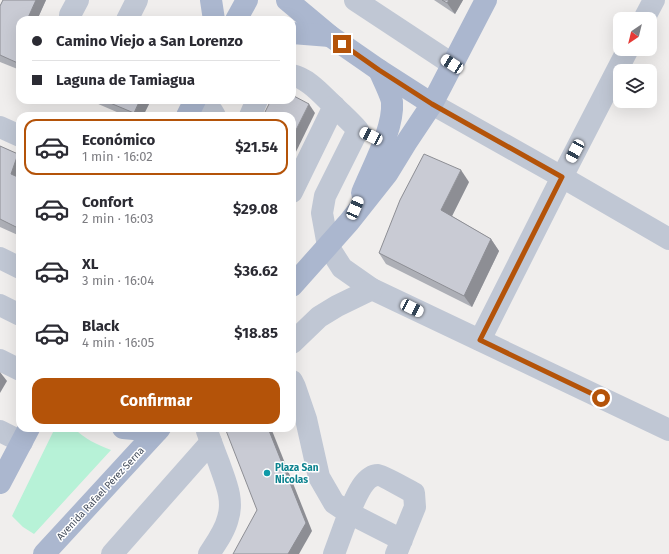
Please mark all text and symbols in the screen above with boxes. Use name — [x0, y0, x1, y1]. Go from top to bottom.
north arrow — [613, 12, 657, 56]
map controls — [613, 12, 657, 108]
text: Camino Viejo a San Lorenzo — [56, 32, 243, 50]
route end — [333, 35, 351, 53]
car — [439, 52, 465, 76]
button: layers — [613, 64, 657, 108]
text: Laguna de Tamiagua — [56, 71, 195, 89]
car — [358, 125, 384, 147]
icon: car — [34, 129, 70, 165]
text: Económico — [82, 131, 155, 149]
text: $21.54 — [235, 138, 278, 156]
car — [564, 138, 586, 164]
text: 1 min · 16:02 — [82, 149, 153, 164]
icon: car — [34, 191, 70, 227]
text: Confort — [82, 193, 134, 211]
car — [345, 195, 365, 221]
text: $29.08 — [233, 200, 278, 218]
text: 2 min · 16:03 — [82, 211, 154, 226]
icon: car — [34, 253, 70, 289]
text: XL — [82, 255, 98, 273]
text: $36.62 — [234, 262, 278, 280]
text: 3 min · 16:04 — [82, 273, 154, 288]
car — [399, 297, 425, 319]
icon: car — [34, 315, 70, 351]
text: Black — [82, 317, 119, 335]
text: $18.85 — [234, 324, 278, 342]
text: 4 min · 16:05 — [82, 335, 154, 350]
button: Confirmar — [32, 378, 280, 424]
route start — [592, 389, 610, 407]
street label: Avenida Rafael Pérez Serna — [54, 445, 147, 543]
place label: Plaza San Nicolas — [275, 462, 319, 486]
marker: Plaza San Nicolas — [262, 468, 272, 478]

